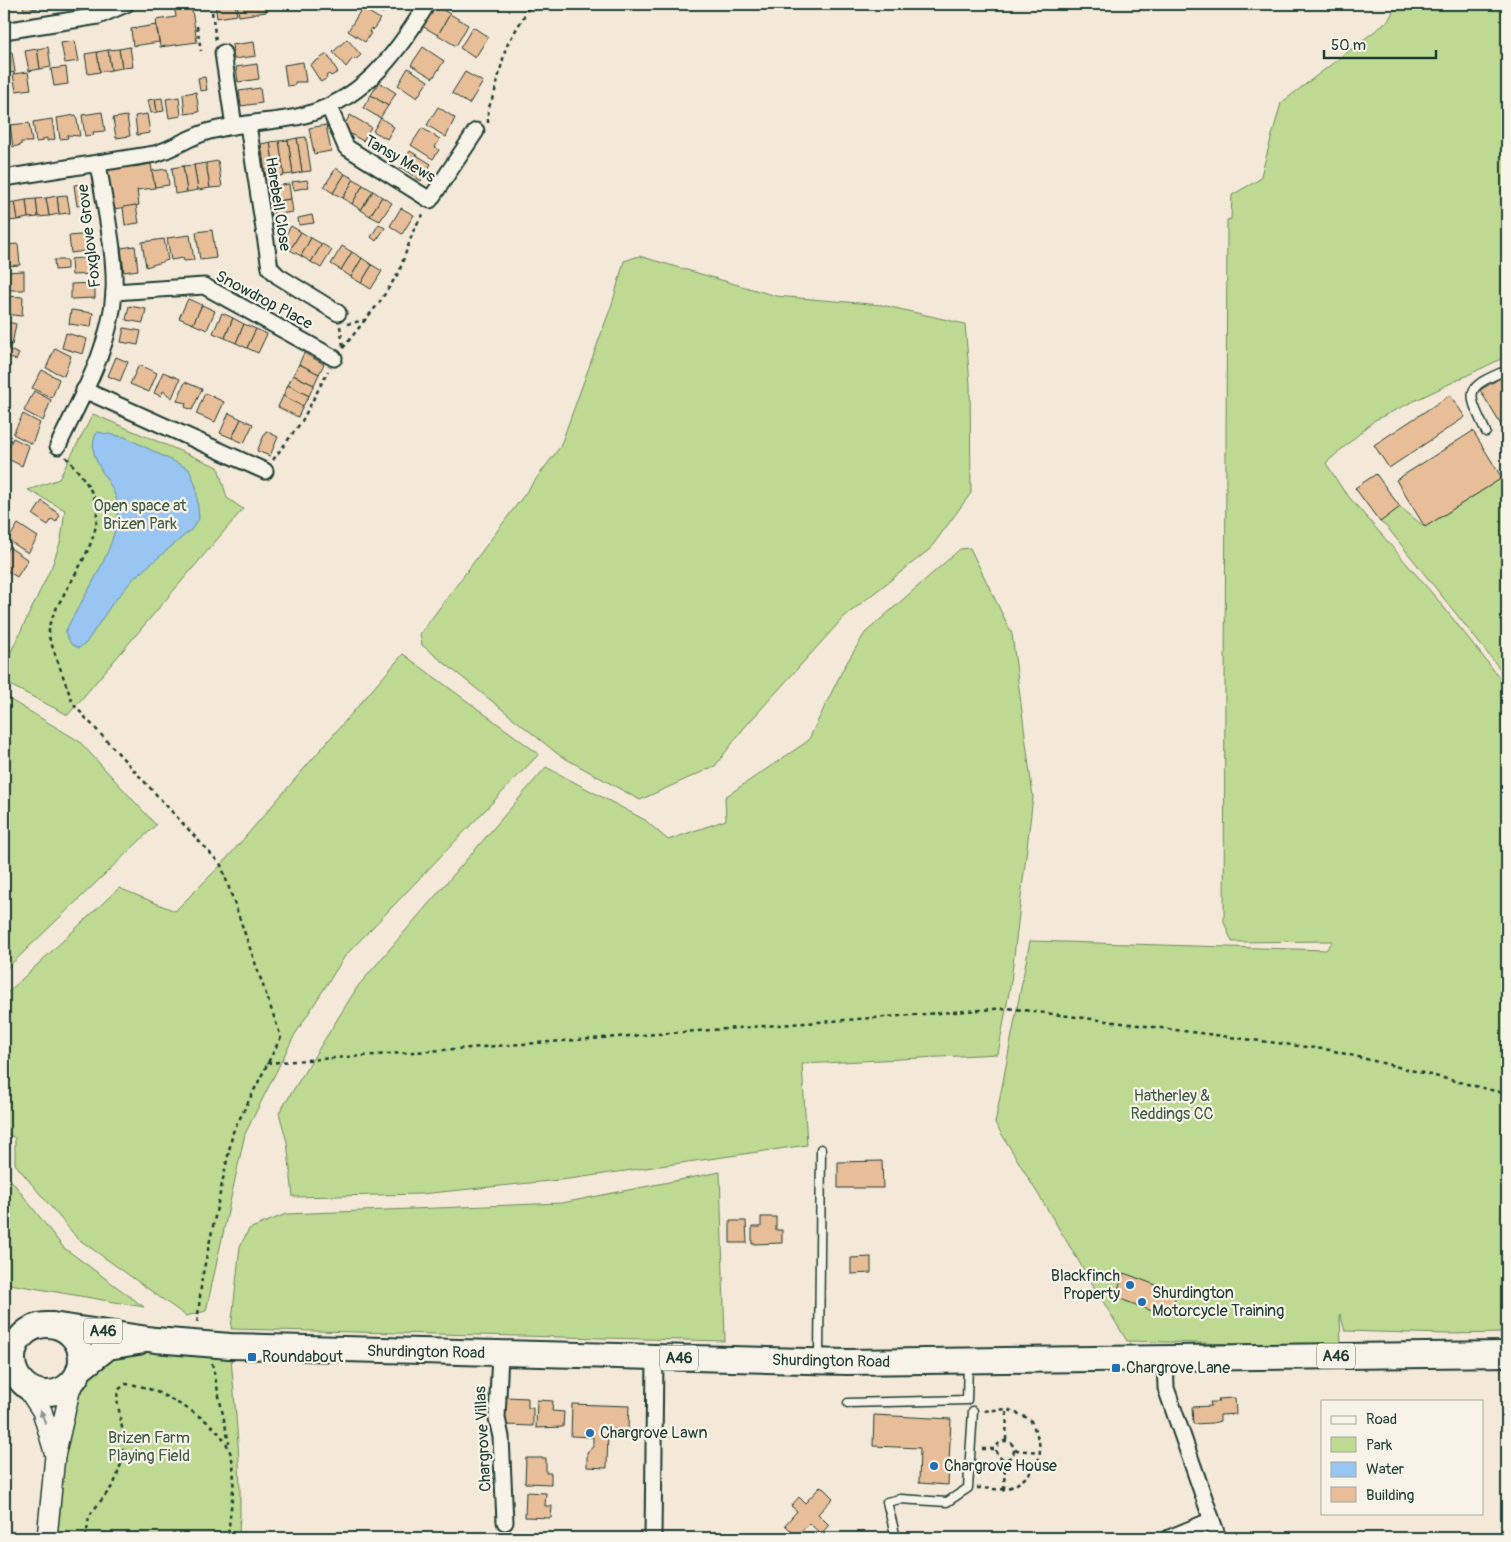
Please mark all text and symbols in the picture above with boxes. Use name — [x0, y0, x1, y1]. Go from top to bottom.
scale bar — [1324, 28, 1436, 60]
text: 50 m — [1331, 36, 1366, 55]
street label: Tansy Mews — [361, 131, 439, 187]
street label: Harebell Close — [261, 156, 295, 253]
street label: Foxglove Grove — [73, 183, 105, 289]
street label: Snowdrop Place — [212, 266, 316, 334]
park label: Open space at Brizen Park — [94, 496, 187, 534]
park label: Hatherley & Reddings CC — [1131, 1086, 1214, 1124]
place label: Blackfinch Property — [1051, 1266, 1120, 1304]
marker: Blackfinch Property — [1124, 1279, 1136, 1291]
place label: Shurdington Motorcycle Training — [1152, 1283, 1284, 1321]
marker: Shurdington Motorcycle Training — [1136, 1296, 1148, 1308]
road number: A46 — [84, 1318, 122, 1344]
street label: Shurdington Road — [367, 1341, 485, 1363]
road number: A46 — [1317, 1344, 1355, 1368]
road number: A46 — [660, 1346, 698, 1370]
place label: Roundabout — [262, 1347, 344, 1367]
street label: Shurdington Road — [772, 1350, 890, 1372]
marker: Roundabout — [246, 1351, 258, 1363]
place label: Chargrove Lane — [1126, 1358, 1230, 1378]
marker: Chargrove Lane — [1110, 1362, 1122, 1374]
street label: Chargrove Villas — [470, 1386, 496, 1492]
legend — [1321, 1400, 1484, 1514]
one-way arrow — [39, 1409, 47, 1424]
text: Road — [1366, 1410, 1397, 1429]
place label: Chargrove Lawn — [600, 1423, 707, 1443]
marker: Chargrove Lawn — [584, 1427, 596, 1439]
park label: Brizen Farm Playing Field — [108, 1428, 190, 1466]
text: Park — [1366, 1436, 1393, 1455]
place label: Chargrove House — [944, 1456, 1057, 1476]
marker: Chargrove House — [928, 1460, 940, 1472]
text: Water — [1366, 1460, 1405, 1479]
text: Building — [1366, 1486, 1414, 1505]

